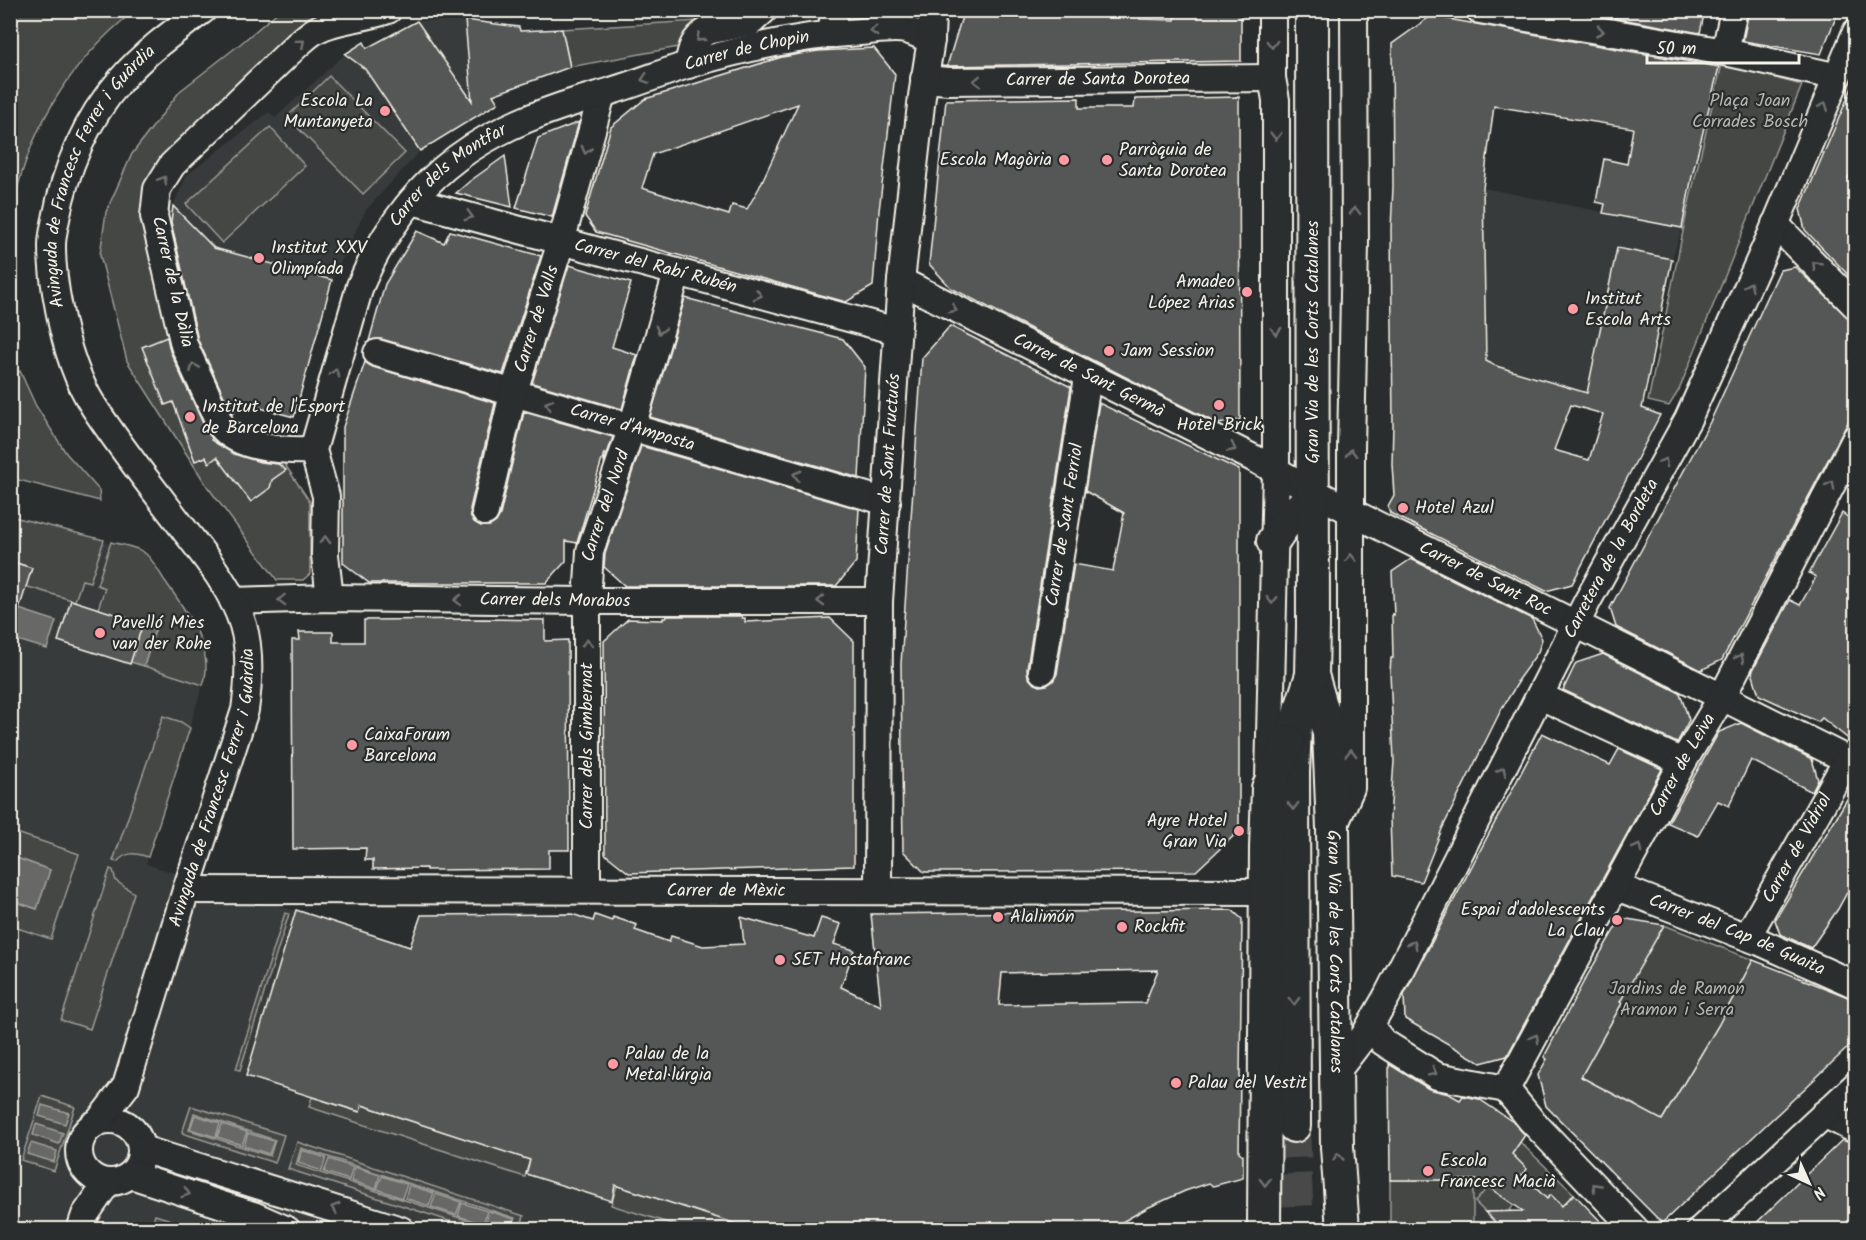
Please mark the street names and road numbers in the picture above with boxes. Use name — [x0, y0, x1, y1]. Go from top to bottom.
street label: Carrer de Chopin — [681, 23, 811, 80]
street label: Avinguda de Francesc Ferrer i Guàrdia — [37, 38, 162, 310]
street label: Carrer de Santa Dorotea — [1006, 64, 1190, 95]
street label: Carrer dels Montfar — [382, 115, 513, 233]
street label: Carrer de la Dàlia — [143, 213, 201, 351]
street label: Gran Via de les Corts Catalanes — [1299, 220, 1328, 464]
street label: Carrer del Rabí Rubén — [571, 231, 740, 302]
street label: Carrer de Valls — [506, 261, 567, 376]
street label: Carrer de Sant Germà — [1008, 325, 1170, 426]
street label: Carrer de Sant Fructuós — [868, 372, 909, 556]
street label: Carrer d'Amposta — [566, 396, 698, 460]
street label: Carrer de Sant Ferriol — [1038, 440, 1092, 609]
street label: Carrer del Nord — [575, 445, 638, 562]
street label: Carretera de la Bordeta — [1556, 473, 1667, 644]
street label: Carrer de Sant Roc — [1414, 534, 1557, 624]
street label: Carrer dels Morabos — [479, 585, 631, 616]
street label: Avinguda de Francesc Ferrer i Guàrdia — [161, 647, 263, 930]
street label: Carrer dels Gimbernat — [573, 662, 602, 829]
street label: Carrer de Leiva — [1642, 708, 1724, 822]
street label: Carrer de Vidriol — [1754, 787, 1840, 909]
street label: Gran Via de les Corts Catalanes — [1319, 830, 1351, 1074]
street label: Carrer de Mèxic — [667, 876, 785, 906]
street label: Carrer del Cap de Guaita — [1644, 886, 1830, 984]

